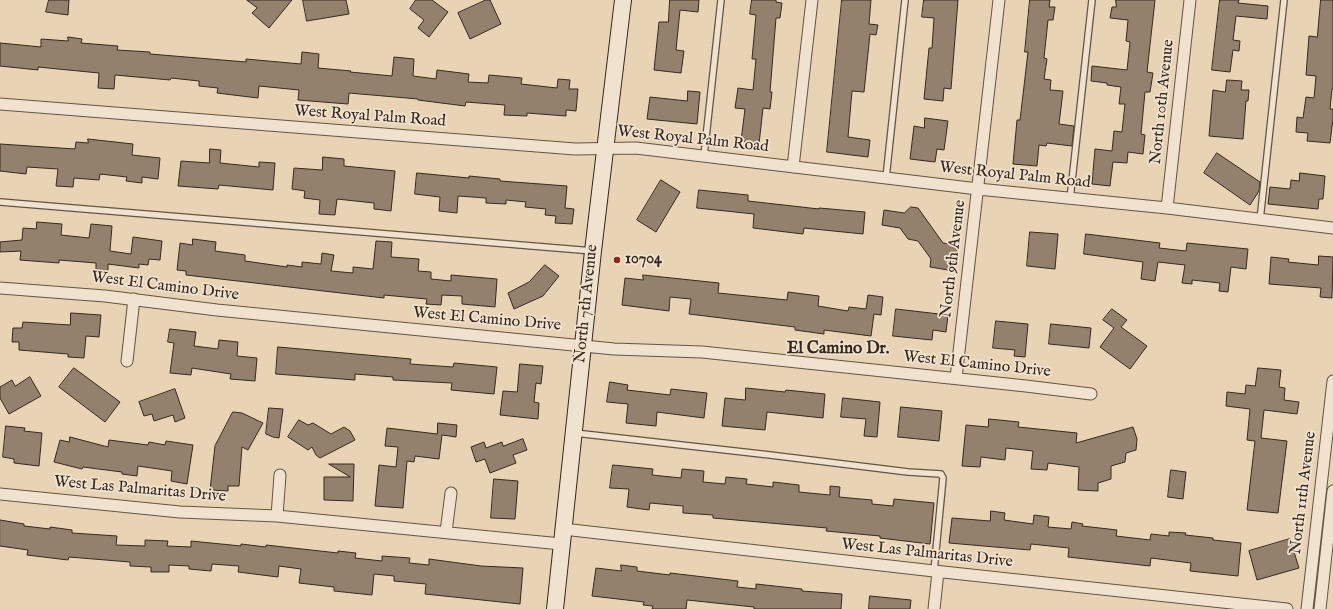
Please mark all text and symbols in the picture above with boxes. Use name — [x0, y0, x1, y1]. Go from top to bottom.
street label: North 10th Avenue — [1147, 39, 1179, 165]
street label: West Royal Palm Road — [294, 102, 446, 132]
street label: West Royal Palm Road — [616, 123, 770, 157]
street label: West Royal Palm Road — [938, 159, 1092, 193]
street label: North 9th Avenue — [937, 199, 971, 319]
street label: North 7th Avenue — [571, 244, 603, 364]
place label: 10704 — [625, 250, 662, 270]
marker: 10704 — [612, 255, 622, 265]
street label: West El Camino Drive — [90, 268, 240, 306]
street label: West El Camino Drive — [412, 304, 562, 336]
district label: El Camino Dr. — [787, 340, 889, 360]
street label: West El Camino Drive — [902, 348, 1052, 382]
street label: North 11th Avenue — [1287, 430, 1321, 556]
street label: West Las Palmaritas Drive — [53, 473, 227, 507]
street label: West Las Palmaritas Drive — [840, 535, 1014, 573]

